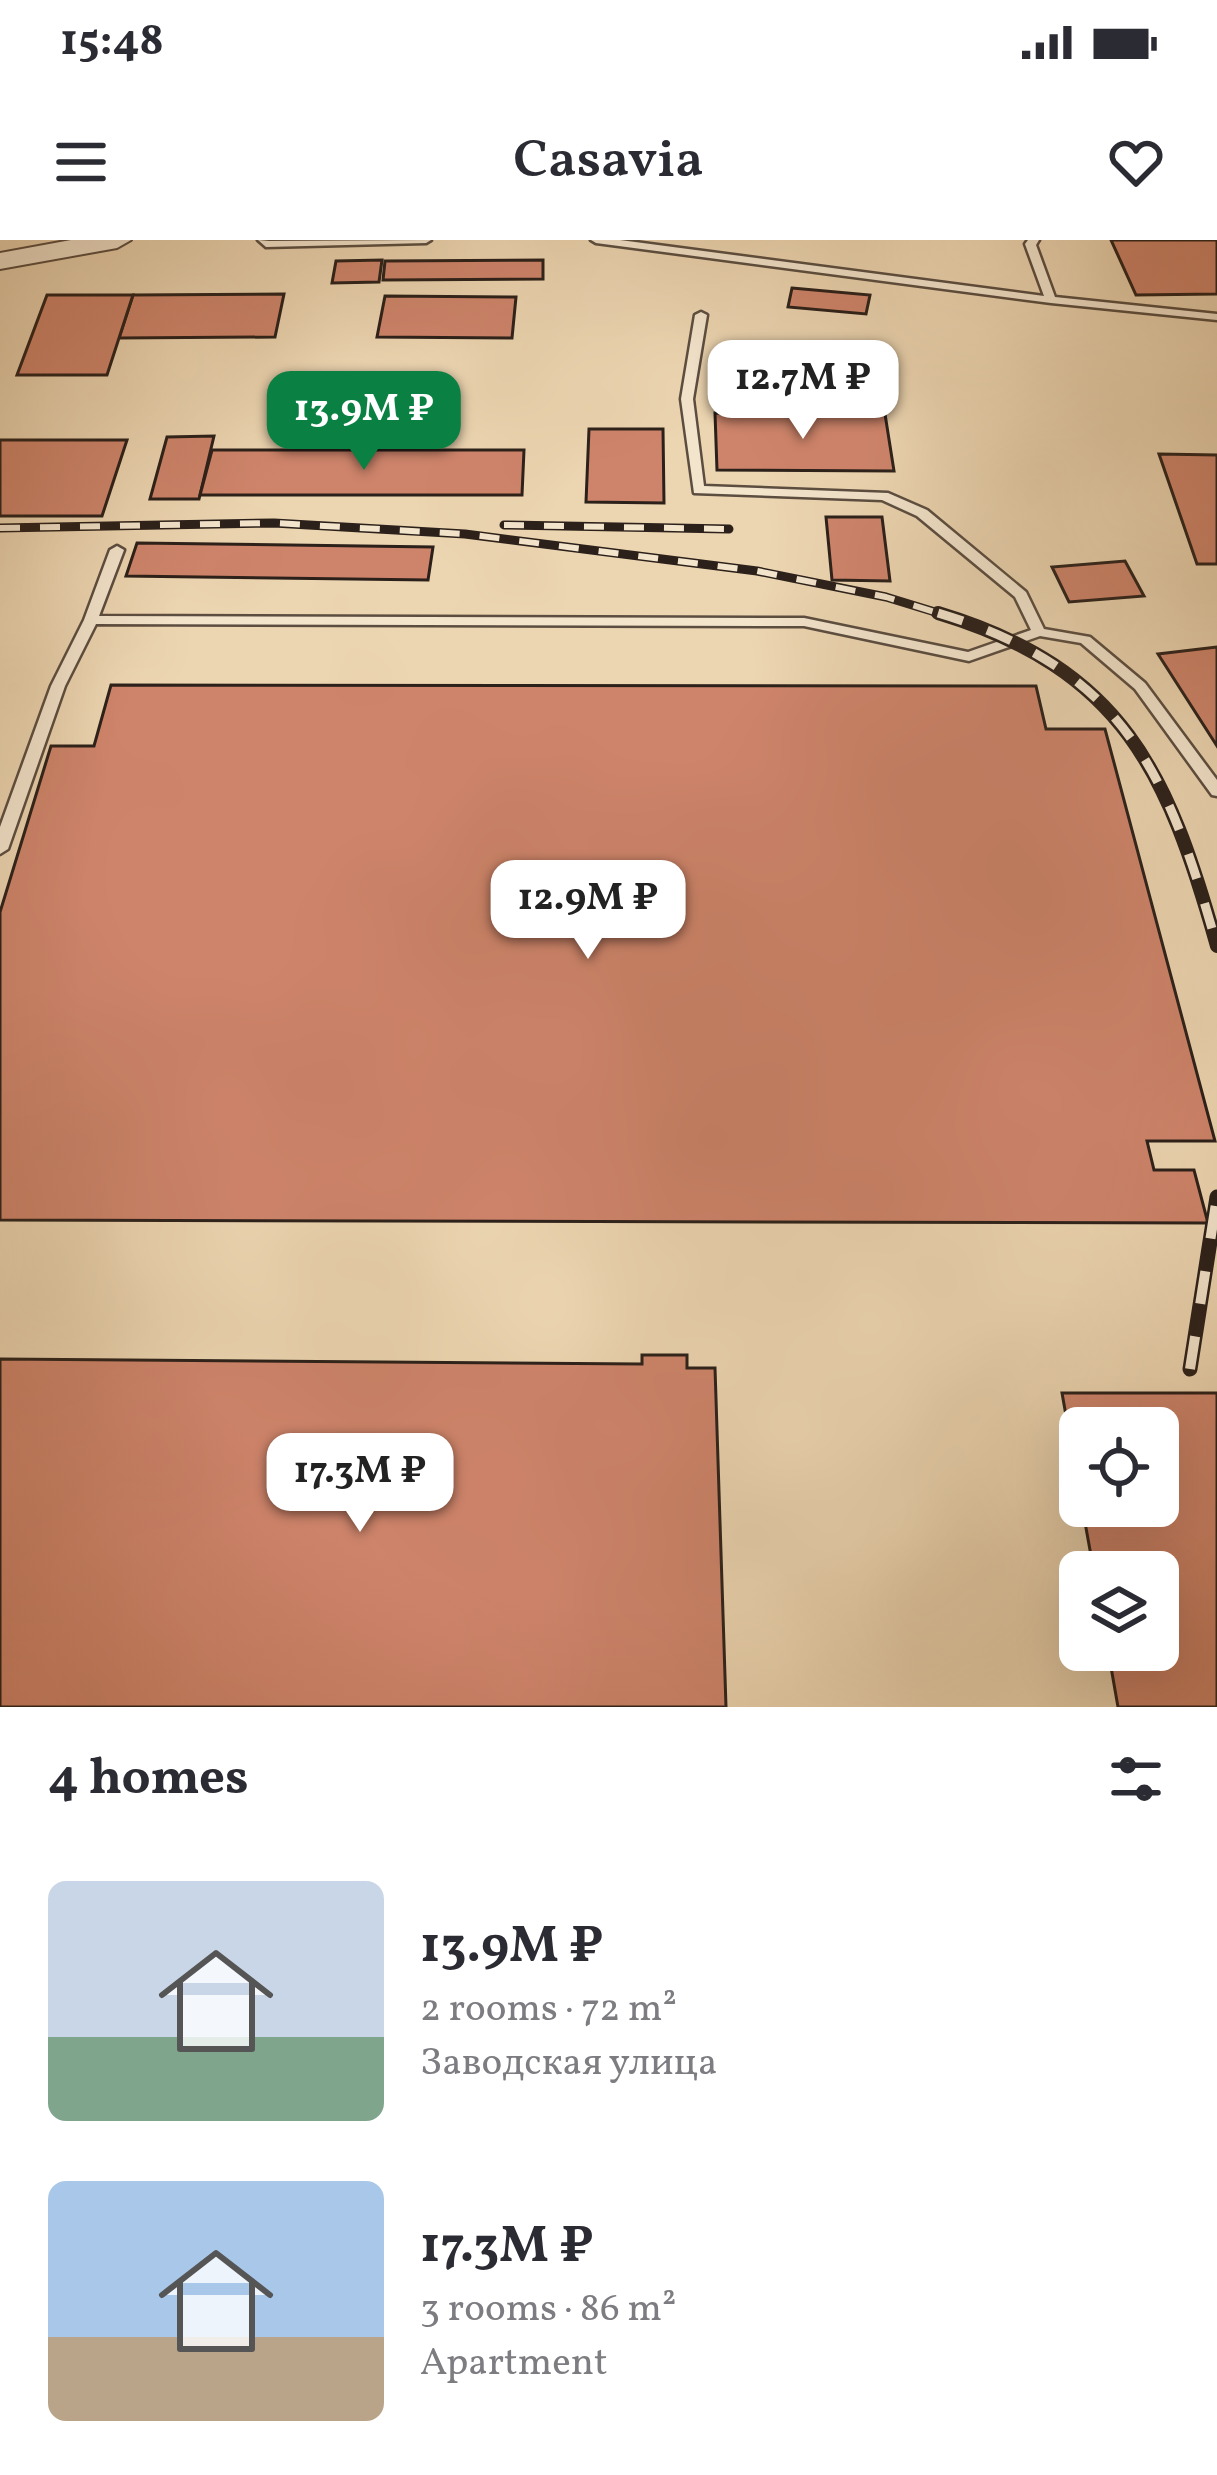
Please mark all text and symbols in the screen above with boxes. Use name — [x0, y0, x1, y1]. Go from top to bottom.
text: 15:48 — [60, 11, 164, 74]
text: Casavia — [513, 125, 704, 200]
icon: menu — [48, 129, 114, 195]
icon: heart — [1103, 129, 1169, 195]
pin: 12.7M ₽ — [692, 340, 914, 442]
text: 12.7M ₽ — [735, 352, 871, 406]
pin: 13.9M ₽ — [253, 371, 475, 473]
text: 13.9M ₽ — [294, 383, 434, 437]
pin: 12.9M ₽ — [477, 860, 699, 962]
text: 12.9M ₽ — [518, 872, 658, 926]
map controls — [1059, 1407, 1179, 1671]
button: locate — [1059, 1407, 1179, 1527]
pin: 17.3M ₽ — [249, 1433, 471, 1535]
text: 17.3M ₽ — [294, 1445, 426, 1499]
button: layers — [1059, 1551, 1179, 1671]
text: 4 homes — [48, 1744, 249, 1815]
icon: filters — [1103, 1746, 1169, 1812]
text: 13.9M ₽ — [420, 1912, 604, 1983]
icon: home — [144, 1929, 288, 2073]
text: 2 rooms · 72 m² — [420, 1983, 677, 2037]
text: Заводская улица — [420, 2037, 717, 2091]
text: 17.3M ₽ — [420, 2212, 594, 2283]
icon: home — [144, 2229, 288, 2373]
text: 3 rooms · 86 m² — [420, 2283, 676, 2337]
text: Apartment — [420, 2337, 608, 2391]

